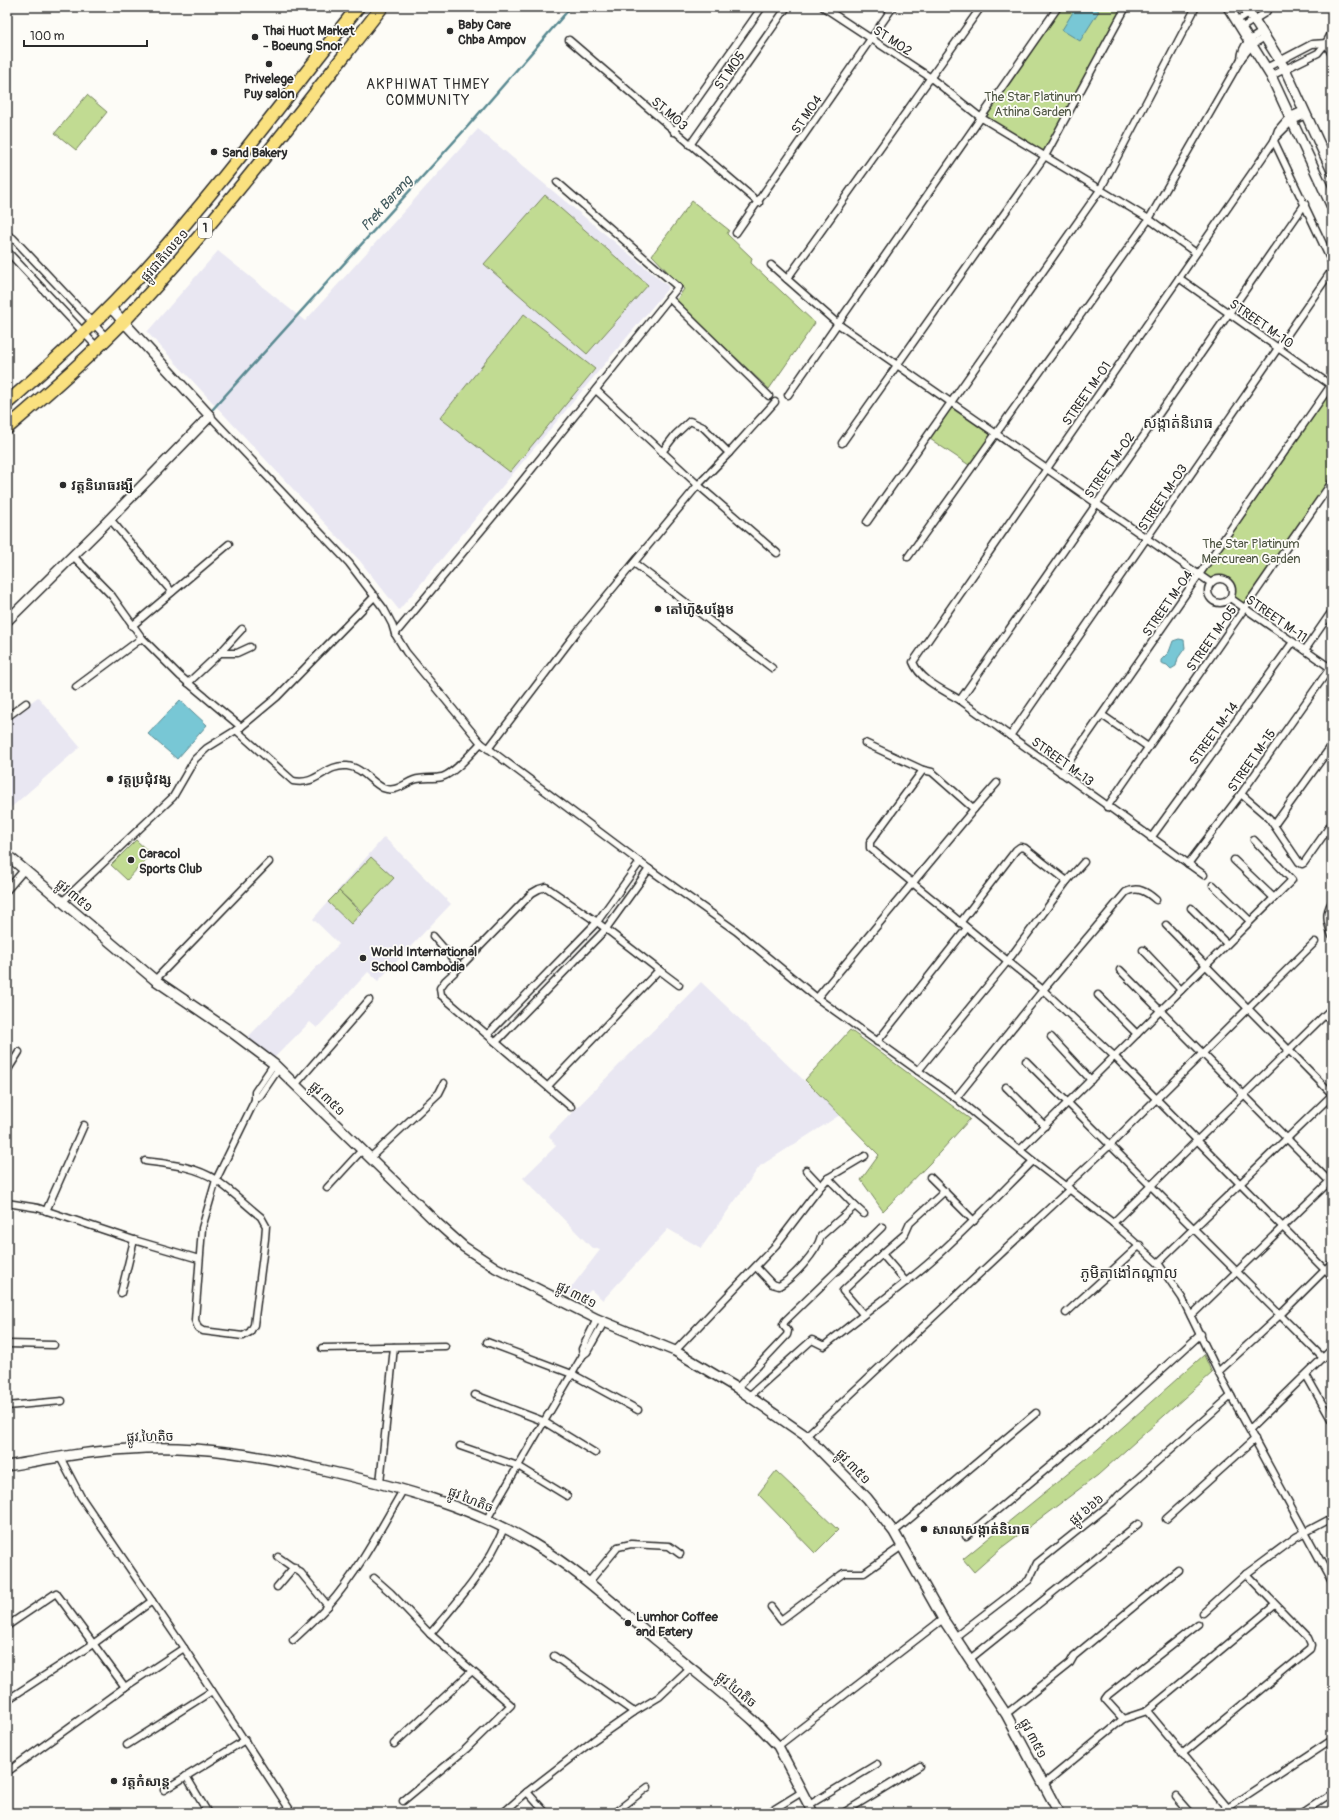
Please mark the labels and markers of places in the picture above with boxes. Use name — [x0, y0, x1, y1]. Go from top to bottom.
place label: Baby Care Chba Ampov — [458, 17, 526, 48]
place label: Thai Huot Market - Boeung Snor — [262, 23, 355, 54]
marker: Baby Care Chba Ampov — [445, 26, 455, 36]
marker: Thai Huot Market - Boeung Snor — [250, 32, 260, 42]
marker: Privelege Puy salon — [264, 59, 274, 69]
place label: Privelege Puy salon — [243, 71, 295, 102]
place label: Sand Bakery — [222, 145, 288, 161]
marker: Sand Bakery — [209, 147, 219, 157]
place label: វត្តនិរោធរង្សី — [71, 477, 133, 494]
marker: វត្តនិរោធរង្សី — [58, 480, 68, 490]
place label: តៅហ៊ូ&បង្អែម — [666, 602, 734, 618]
marker: តៅហ៊ូ&បង្អែម — [653, 604, 663, 614]
place label: វត្តប្រជុំវង្ស — [118, 772, 171, 788]
marker: វត្តប្រជុំវង្ស — [105, 774, 115, 784]
place label: Caracol Sports Club — [139, 846, 203, 877]
marker: Caracol Sports Club — [126, 855, 136, 865]
place label: World International School Cambodia — [371, 944, 477, 975]
marker: World International School Cambodia — [358, 953, 368, 963]
place label: សាលាសង្កាត់និរោធ — [932, 1522, 1030, 1538]
marker: សាលាសង្កាត់និរោធ — [919, 1524, 929, 1534]
place label: Lumhor Coffee and Eatery — [636, 1609, 718, 1640]
marker: Lumhor Coffee and Eatery — [623, 1618, 633, 1628]
place label: វត្តកំសាន្ត — [122, 1774, 170, 1790]
marker: វត្តកំសាន្ត — [109, 1776, 119, 1786]

